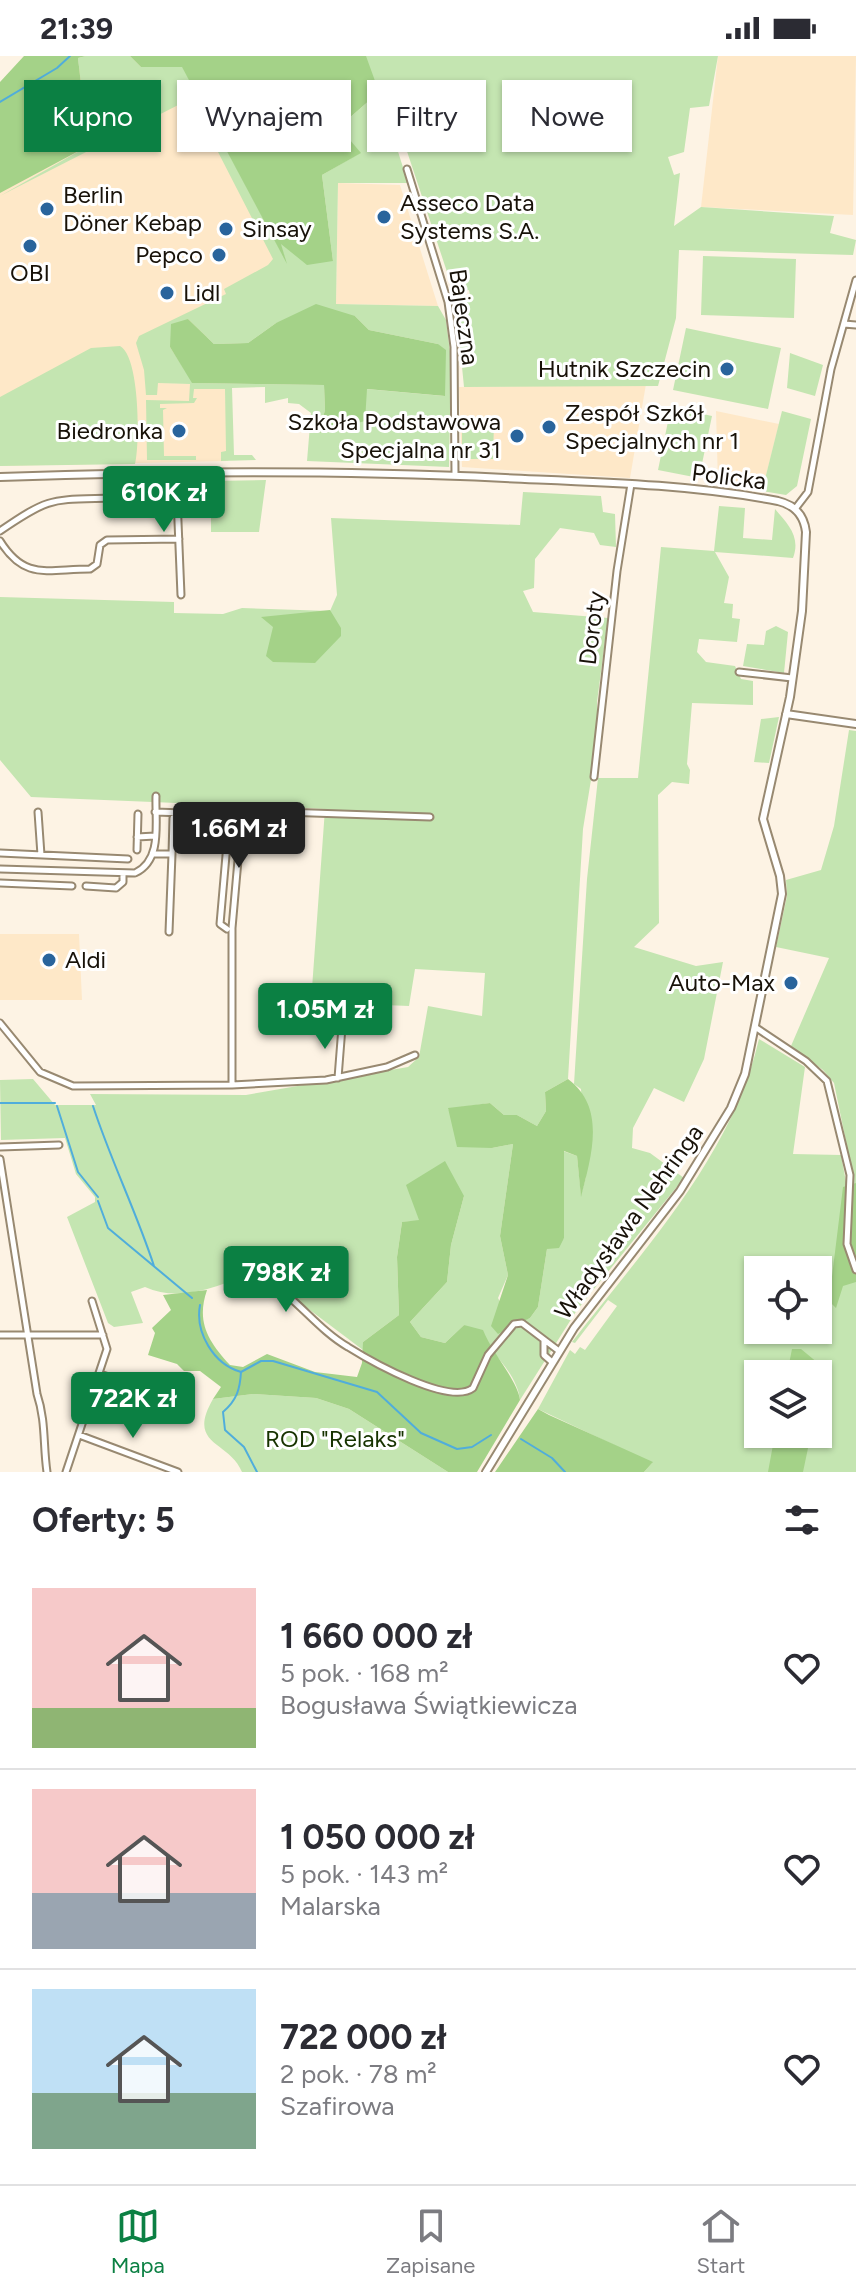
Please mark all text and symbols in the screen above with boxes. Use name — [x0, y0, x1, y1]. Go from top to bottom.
text: 21:39 — [40, 10, 113, 47]
chip: Kupno — [24, 80, 161, 152]
chip: Wynajem — [177, 80, 351, 152]
chip: Filtry — [367, 80, 486, 152]
chip: Nowe — [502, 80, 632, 152]
place label: Berlin Döner Kebap — [63, 180, 202, 237]
place label: Asseco Data Systems S.A. — [400, 188, 539, 245]
marker: Berlin Döner Kebap — [38, 200, 56, 218]
marker: Asseco Data Systems S.A. — [375, 208, 393, 226]
place label: Sinsay — [242, 214, 312, 243]
marker: Sinsay — [217, 220, 235, 238]
marker: OBI — [21, 237, 39, 255]
place label: Pepco — [135, 240, 203, 269]
marker: Pepco — [210, 246, 228, 264]
place label: OBI — [10, 258, 50, 287]
street label: Bajeczna — [443, 267, 486, 367]
place label: Lidl — [183, 278, 220, 307]
marker: Lidl — [158, 284, 176, 302]
place label: Hutnik Szczecin — [538, 354, 711, 383]
marker: Hutnik Szczecin — [718, 360, 736, 378]
place label: Zespół Szkół Specjalnych nr 1 — [565, 398, 739, 455]
place label: Szkoła Podstawowa Specjalna nr 31 — [287, 407, 501, 464]
place label: Biedronka — [57, 416, 163, 445]
marker: Zespół Szkół Specjalnych nr 1 — [540, 418, 558, 436]
marker: Biedronka — [170, 422, 188, 440]
marker: Szkoła Podstawowa Specjalna nr 31 — [508, 427, 526, 445]
street label: Policka — [690, 458, 768, 495]
pin: 610K zł — [90, 466, 238, 534]
text: 610K zł — [121, 476, 207, 508]
street label: Doroty — [573, 589, 610, 667]
pin: 1.66M zł — [156, 802, 322, 870]
text: 1.66M zł — [191, 812, 287, 844]
place label: Aldi — [65, 945, 106, 974]
marker: Aldi — [40, 951, 58, 969]
place label: Auto-Max — [668, 968, 776, 997]
marker: Auto-Max — [782, 974, 800, 992]
pin: 1.05M zł — [242, 983, 408, 1051]
text: 1.05M zł — [276, 993, 374, 1025]
street label: Władysława Nehringa — [548, 1119, 709, 1325]
pin: 798K zł — [212, 1246, 360, 1314]
text: 798K zł — [242, 1256, 330, 1288]
map controls — [744, 1256, 832, 1448]
button: locate — [744, 1256, 832, 1344]
button: layers — [744, 1360, 832, 1448]
pin: 722K zł — [59, 1372, 207, 1440]
text: 722K zł — [89, 1382, 177, 1414]
park label: ROD "Relaks" — [265, 1424, 405, 1453]
icon: filters — [780, 1498, 824, 1542]
text: Oferty: 5 — [32, 1500, 175, 1541]
text: 1 660 000 zł — [280, 1616, 472, 1657]
icon: home — [96, 1620, 192, 1716]
icon: heart — [780, 1646, 824, 1690]
text: 5 pok. · 168 m² — [280, 1657, 449, 1689]
text: Bogusława Świątkiewicza — [280, 1689, 577, 1721]
text: 1 050 000 zł — [280, 1817, 474, 1858]
icon: home — [96, 1821, 192, 1917]
icon: heart — [780, 1847, 824, 1891]
text: 5 pok. · 143 m² — [280, 1858, 448, 1890]
text: Malarska — [280, 1890, 381, 1922]
text: 722 000 zł — [280, 2017, 447, 2058]
icon: home — [96, 2021, 192, 2117]
icon: heart — [780, 2047, 824, 2091]
text: 2 pok. · 78 m² — [280, 2058, 437, 2090]
text: Szafirowa — [280, 2090, 394, 2122]
tab: Mapa — [111, 2204, 165, 2279]
tab: Zapisane — [386, 2204, 475, 2279]
tab: Start — [697, 2204, 745, 2279]

